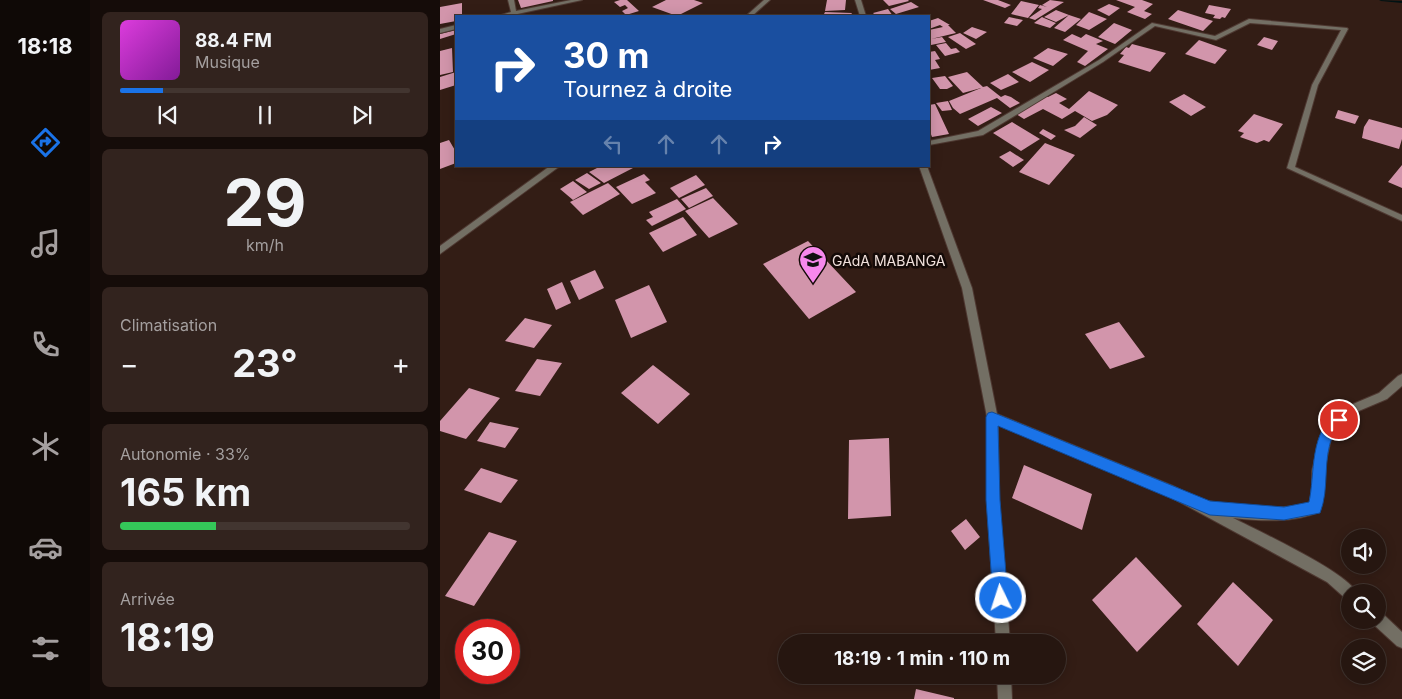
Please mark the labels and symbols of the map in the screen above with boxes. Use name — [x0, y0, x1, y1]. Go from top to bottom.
school or university icon: GAdA MABANGA — [798, 245, 828, 284]
place label: GAdA MABANGA — [832, 252, 946, 269]
pin — [1318, 399, 1360, 441]
position arrow — [974, 571, 1026, 623]
speed limit sign: 30 — [455, 619, 520, 684]

